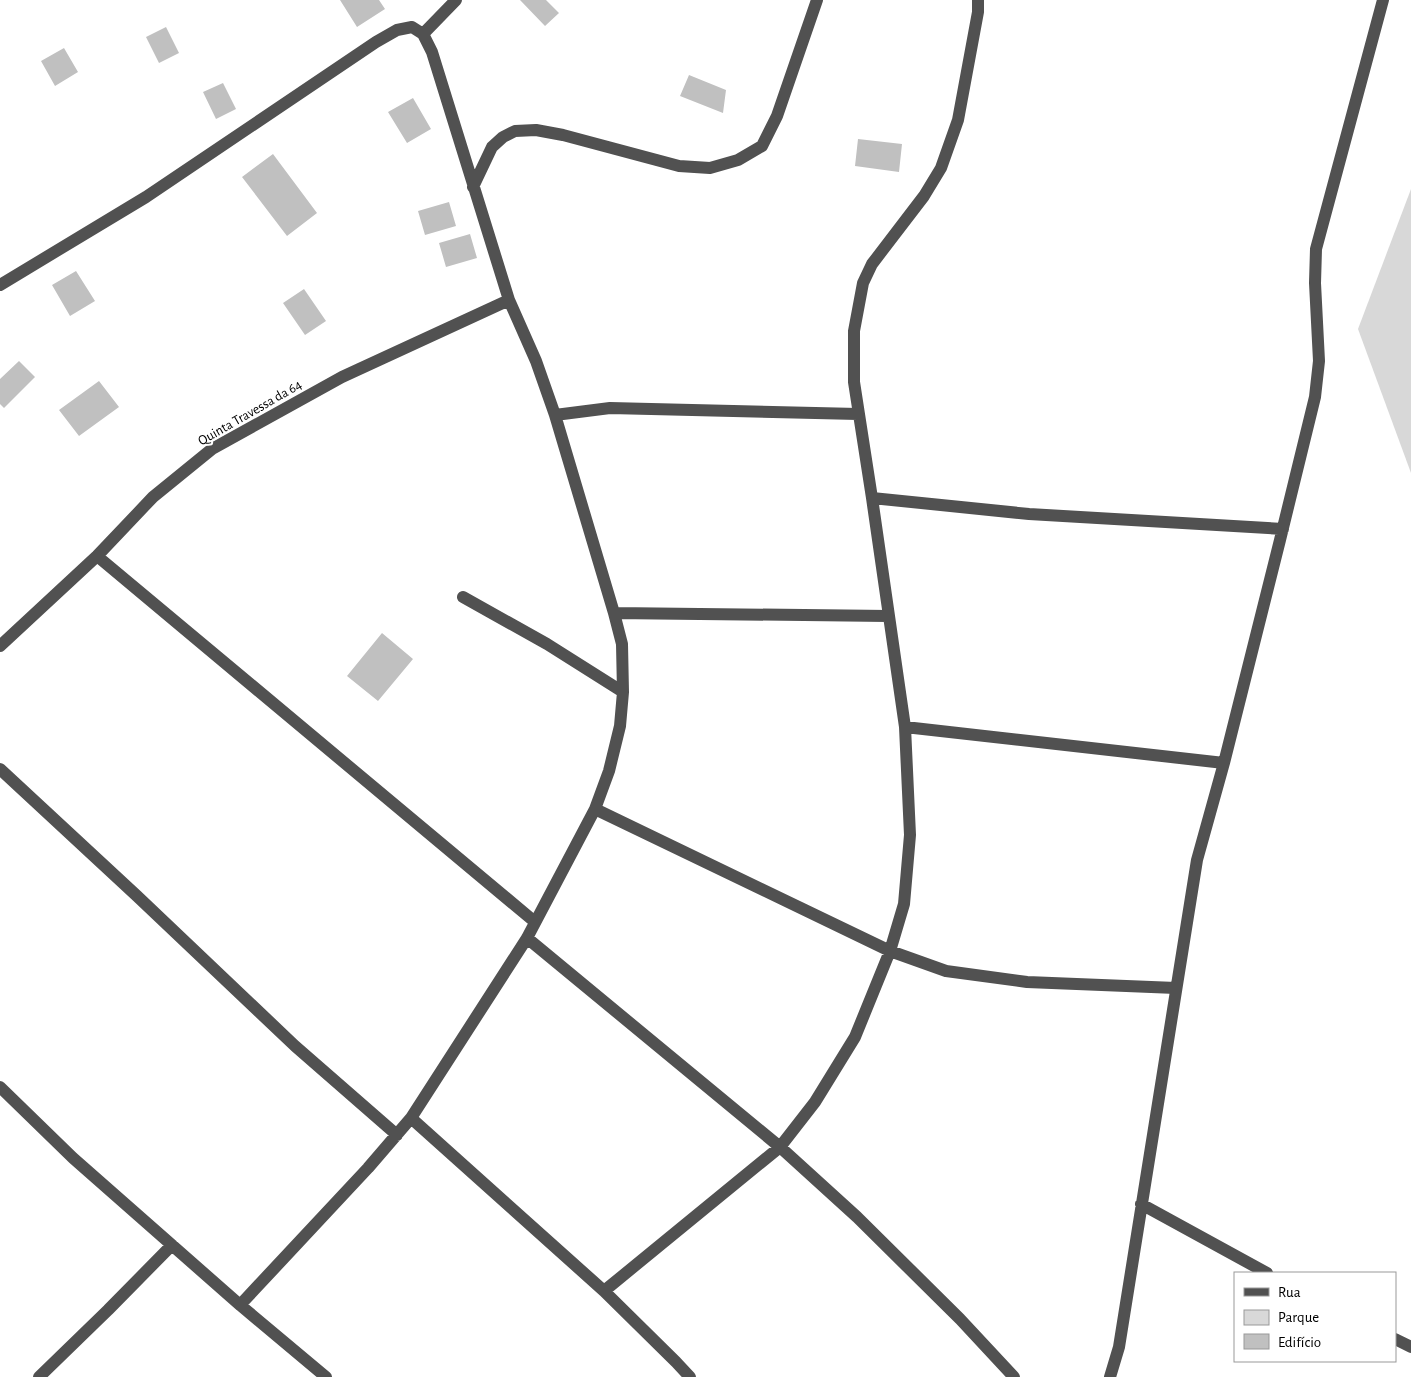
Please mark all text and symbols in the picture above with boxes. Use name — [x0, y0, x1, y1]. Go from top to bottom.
street label: Quinta Travessa da 64 — [196, 377, 304, 448]
legend — [1234, 1272, 1396, 1362]
text: Rua — [1278, 1285, 1301, 1300]
text: Parque — [1278, 1310, 1319, 1325]
text: Edifício — [1278, 1335, 1321, 1350]

